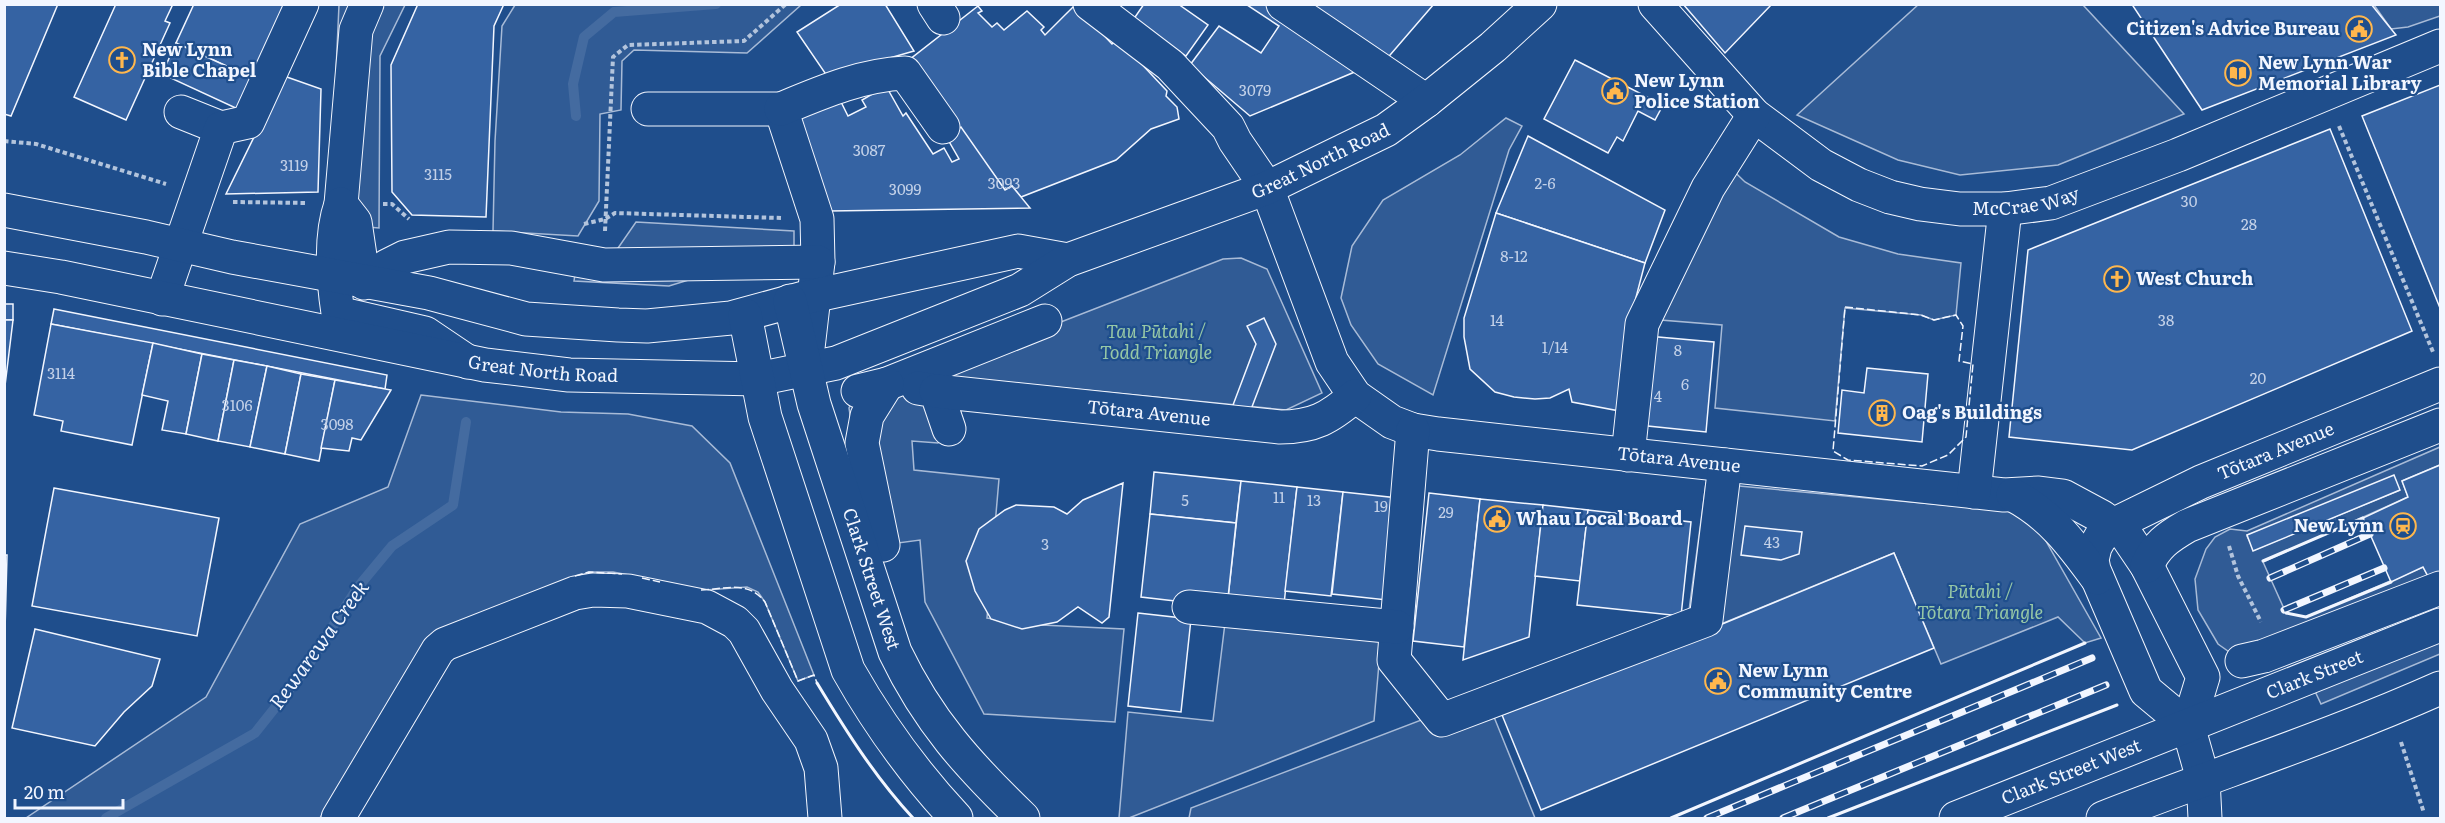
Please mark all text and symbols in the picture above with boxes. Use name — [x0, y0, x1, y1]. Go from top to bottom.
place label: Citizen's Advice Bureau — [2126, 14, 2340, 41]
public building icon: Citizen's Advice Bureau — [2344, 14, 2374, 44]
place label: New Lynn Bible Chapel — [142, 35, 257, 83]
church icon: New Lynn Bible Chapel — [107, 45, 137, 75]
place label: New Lynn War Memorial Library — [2258, 48, 2421, 96]
library icon: New Lynn War Memorial Library — [2223, 58, 2253, 88]
place label: New Lynn Police Station — [1634, 66, 1760, 114]
public building icon: New Lynn Police Station — [1600, 76, 1630, 106]
house number: 3079 — [1239, 78, 1271, 101]
street label: Great North Road — [1247, 115, 1394, 205]
house number: 3087 — [853, 138, 886, 161]
house number: 3119 — [280, 153, 308, 176]
house number: 3115 — [424, 162, 452, 185]
house number: 3093 — [988, 171, 1020, 194]
house number: 2-6 — [1535, 171, 1555, 194]
house number: 3099 — [889, 177, 921, 200]
street label: McCrae Way — [1972, 178, 2083, 221]
house number: 30 — [2181, 189, 2198, 212]
house number: 28 — [2241, 212, 2257, 235]
house number: 8-12 — [1500, 244, 1528, 267]
church icon: West Church — [2102, 264, 2132, 294]
place label: West Church — [2136, 264, 2254, 291]
house number: 14 — [1490, 308, 1504, 331]
house number: 38 — [2158, 308, 2174, 331]
park label: Tau Pūtahi / Todd Triangle — [1100, 317, 1212, 365]
house number: 1/14 — [1542, 335, 1568, 358]
house number: 8 — [1674, 338, 1682, 361]
street label: Great North Road — [466, 347, 618, 388]
house number: 3114 — [47, 361, 75, 384]
house number: 20 — [2250, 366, 2266, 389]
house number: 6 — [1681, 372, 1689, 395]
house number: 4 — [1654, 384, 1662, 407]
street label: Tōtara Avenue — [1086, 392, 1212, 432]
house number: 3106 — [222, 393, 252, 416]
building icon: Oag's Buildings — [1867, 398, 1897, 428]
place label: Oag's Buildings — [1902, 398, 2042, 425]
house number: 3098 — [321, 412, 353, 435]
street label: Tōtara Avenue — [2213, 414, 2338, 486]
street label: Tōtara Avenue — [1616, 438, 1742, 479]
house number: 11 — [1273, 485, 1285, 508]
house number: 5 — [1181, 488, 1189, 511]
house number: 13 — [1307, 488, 1321, 511]
house number: 19 — [1374, 494, 1388, 517]
house number: 29 — [1438, 500, 1454, 523]
street label: Clark Street West — [837, 504, 909, 654]
public building icon: Whau Local Board — [1482, 504, 1512, 534]
place label: Whau Local Board — [1516, 504, 1683, 531]
place label: New Lynn — [2293, 511, 2384, 538]
station icon: New Lynn — [2388, 511, 2418, 541]
house number: 43 — [1764, 530, 1780, 553]
house number: 3 — [1041, 532, 1049, 555]
water label: Rewarewa Creek — [260, 573, 375, 715]
park label: Pūtahi / Tōtara Triangle — [1917, 577, 2043, 625]
street label: Clark Street — [2262, 642, 2367, 705]
place label: New Lynn Community Centre — [1738, 656, 1912, 704]
public building icon: New Lynn Community Centre — [1703, 666, 1733, 696]
street label: Clark Street West — [1997, 730, 2145, 811]
scale bar — [15, 772, 123, 810]
text: 20 m — [24, 778, 65, 805]

